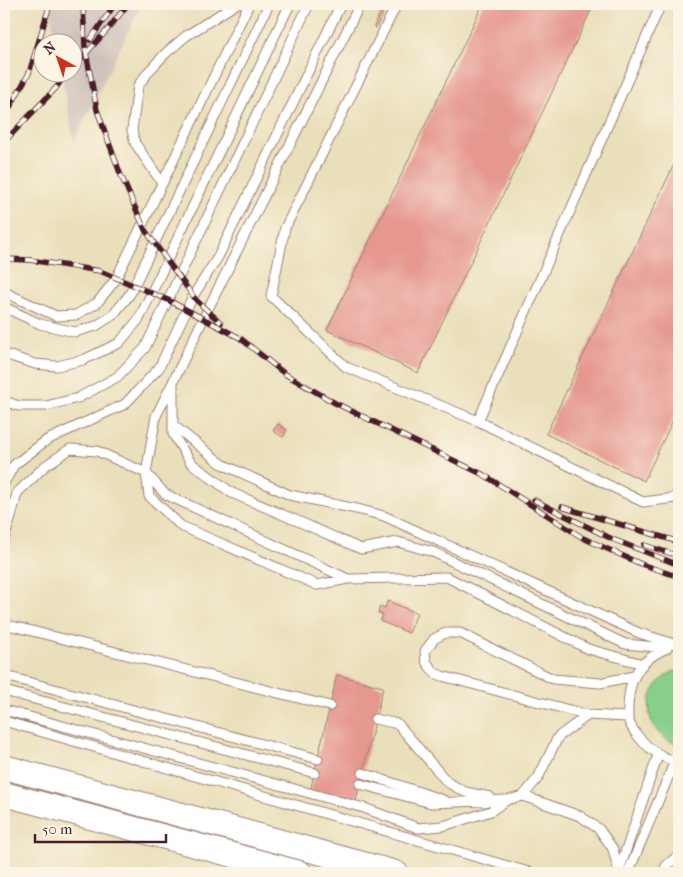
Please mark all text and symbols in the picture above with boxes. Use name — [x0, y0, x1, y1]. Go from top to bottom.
north arrow — [32, 32, 82, 82]
text: N — [40, 38, 60, 58]
scale bar — [35, 812, 166, 844]
text: 50 m — [42, 820, 73, 838]

